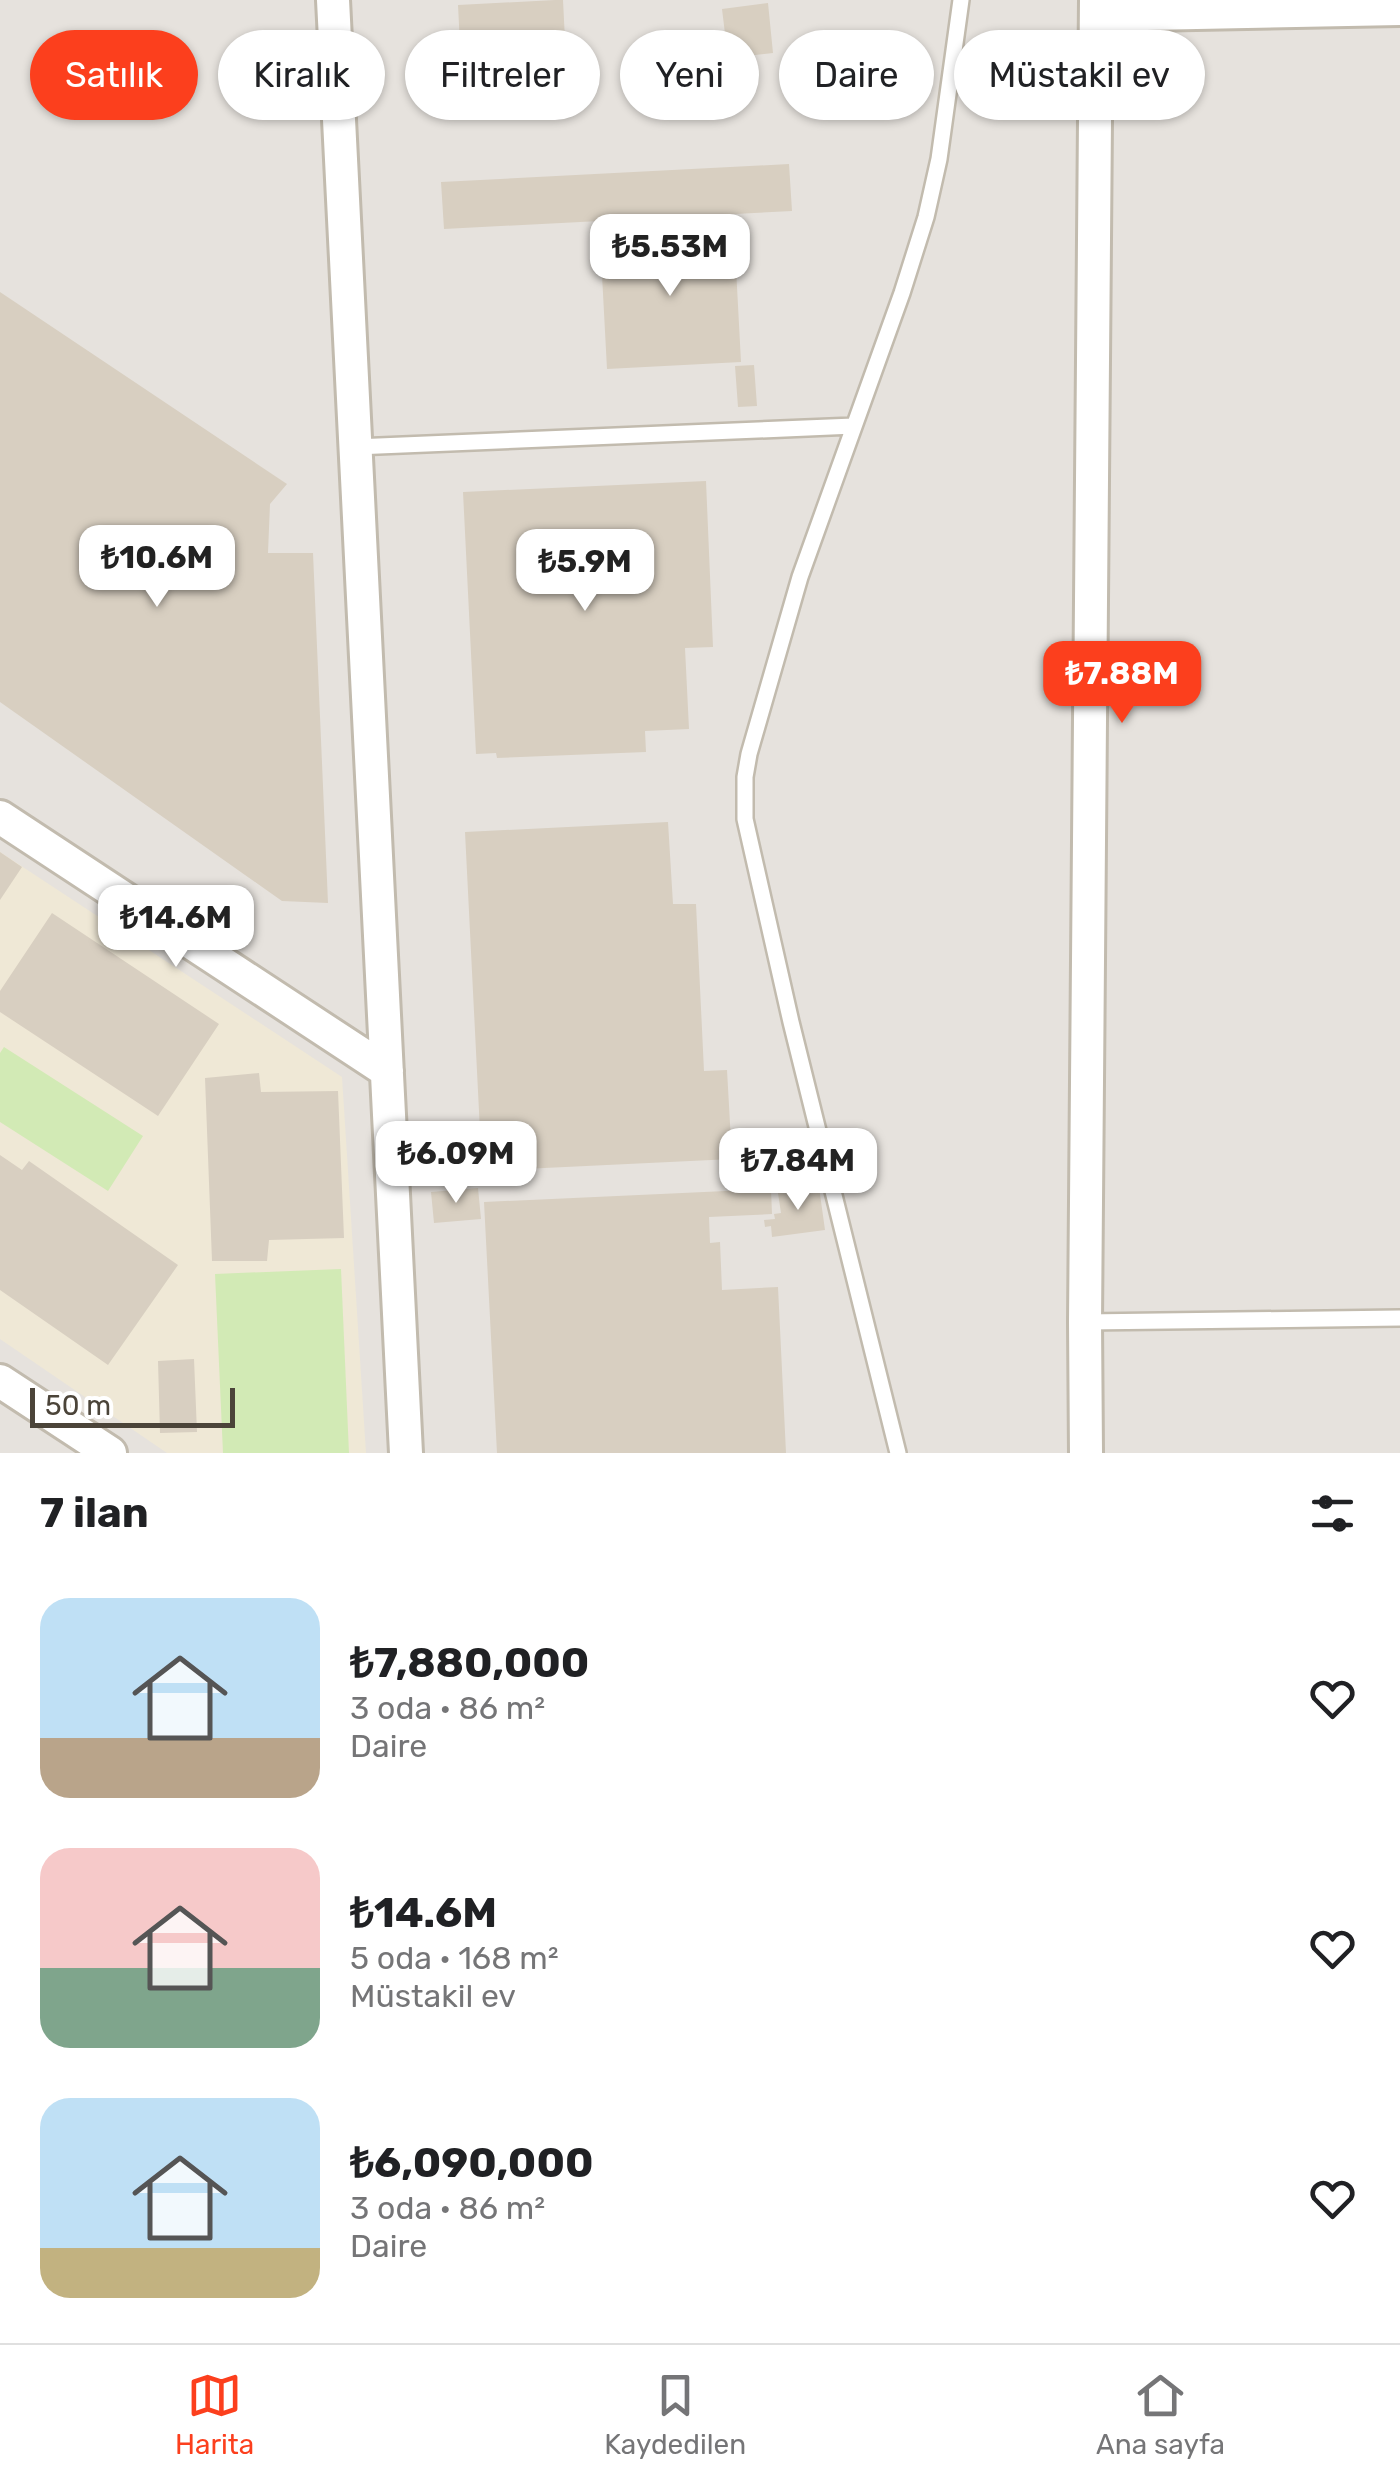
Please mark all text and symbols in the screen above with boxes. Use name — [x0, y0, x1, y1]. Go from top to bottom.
chip: Satılık — [30, 30, 198, 120]
chip: Kiralık — [218, 30, 385, 120]
chip: Filtreler — [405, 30, 600, 120]
chip: Yeni — [620, 30, 759, 120]
chip: Daire — [779, 30, 934, 120]
chip: Müstakil ev — [954, 30, 1205, 120]
pin: ₺5.53M — [589, 214, 751, 299]
text: ₺5.53M — [612, 227, 728, 265]
pin: ₺10.6M — [76, 525, 238, 610]
pin: ₺5.9M — [515, 529, 655, 614]
text: ₺10.6M — [101, 538, 213, 576]
text: ₺5.9M — [538, 542, 632, 580]
pin: ₺7.88M — [1041, 641, 1203, 726]
text: ₺7.88M — [1065, 654, 1179, 692]
pin: ₺14.6M — [95, 885, 257, 970]
text: ₺14.6M — [120, 898, 232, 936]
pin: ₺6.09M — [375, 1121, 537, 1206]
pin: ₺7.84M — [717, 1128, 879, 1213]
text: ₺6.09M — [398, 1134, 514, 1172]
text: ₺7.84M — [741, 1141, 855, 1179]
scale bar — [30, 1383, 235, 1428]
text: 50 m — [45, 1389, 111, 1422]
icon: filters — [1305, 1486, 1360, 1541]
text: 7 ilan — [40, 1488, 149, 1538]
icon: home — [120, 1638, 240, 1758]
text: ₺7,880,000 — [350, 1638, 589, 1688]
icon: heart — [1305, 1671, 1360, 1726]
text: 3 oda · 86 m² — [350, 1689, 545, 1727]
text: Daire — [350, 1727, 427, 1765]
icon: home — [120, 1888, 240, 2008]
text: ₺14.6M — [350, 1888, 497, 1938]
icon: heart — [1305, 1921, 1360, 1976]
text: 5 oda · 168 m² — [350, 1939, 559, 1977]
text: Müstakil ev — [350, 1977, 516, 2015]
icon: home — [120, 2138, 240, 2258]
text: ₺6,090,000 — [350, 2138, 594, 2188]
icon: heart — [1305, 2171, 1360, 2226]
text: 3 oda · 86 m² — [350, 2189, 545, 2227]
text: Daire — [350, 2227, 427, 2265]
tab: Harita — [175, 2368, 254, 2461]
tab: Kaydedilen — [604, 2368, 746, 2461]
tab: Ana sayfa — [1096, 2368, 1225, 2461]

